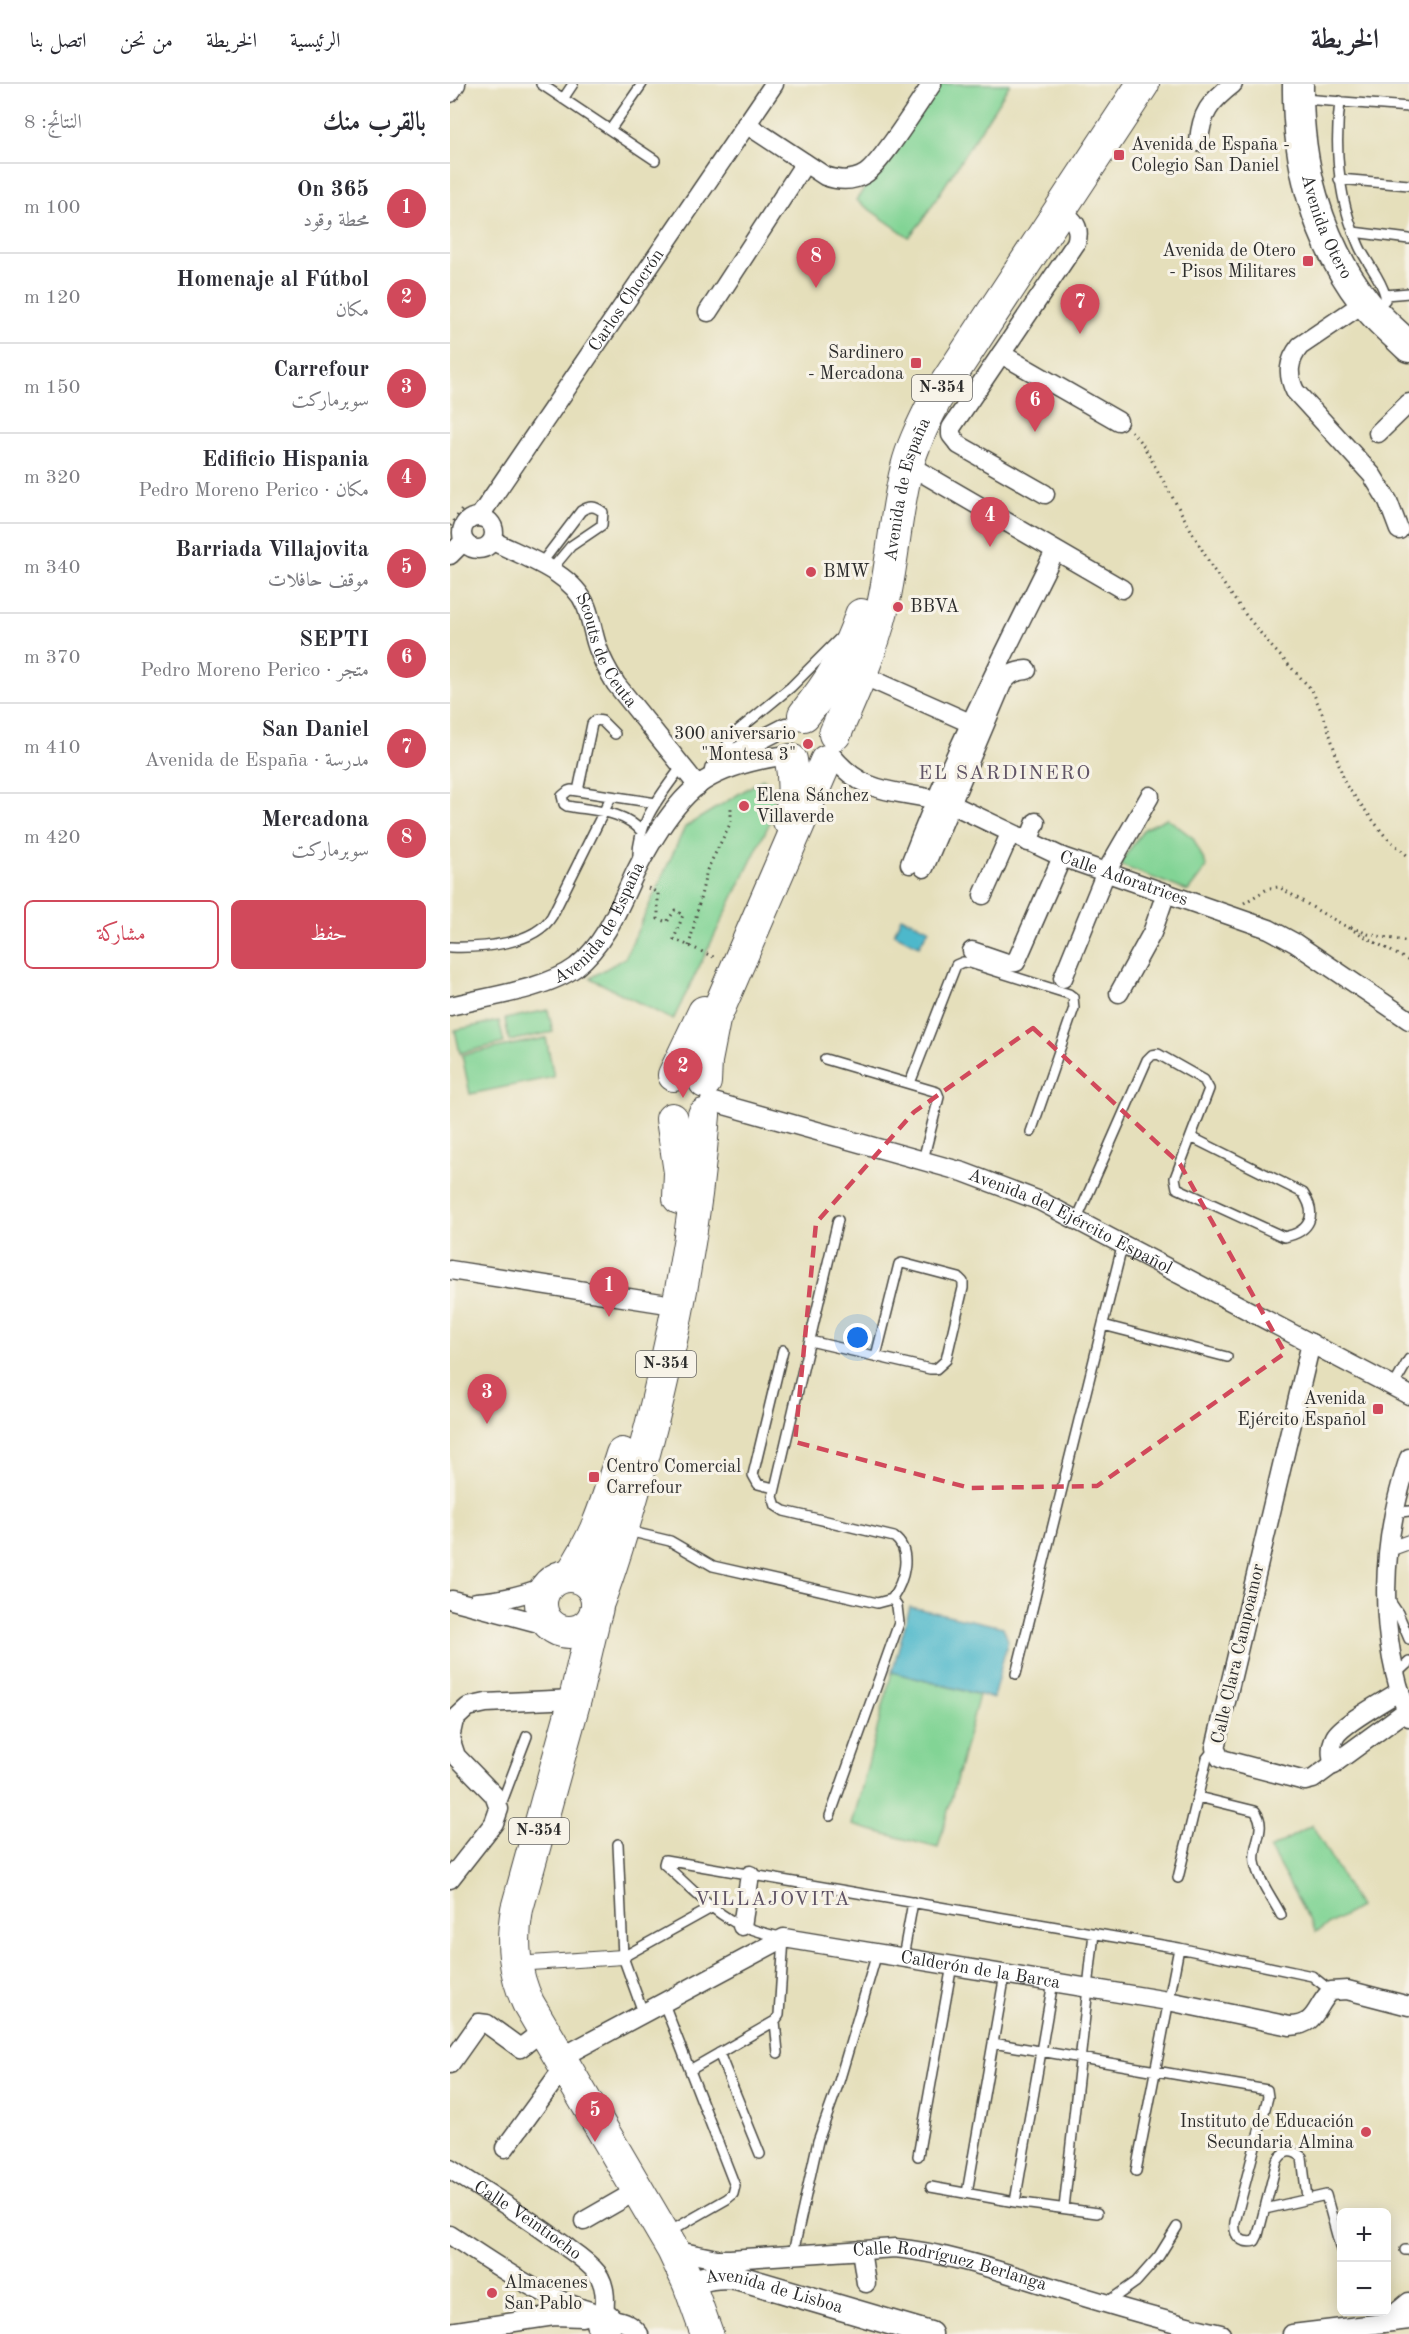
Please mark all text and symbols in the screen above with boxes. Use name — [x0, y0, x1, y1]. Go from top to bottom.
text: الخريطة — [1311, 27, 1379, 55]
text: اتصل بنا — [30, 31, 87, 52]
text: من نحن — [120, 31, 173, 52]
text: الخريطة — [206, 31, 257, 52]
text: الرئيسية — [290, 31, 341, 52]
text: بالقرب منك — [323, 110, 426, 136]
text: النتائج: 8 — [24, 113, 82, 133]
place label: Avenida de España - Colegio San Daniel — [1131, 136, 1290, 175]
marker: Avenida de España - Colegio San Daniel — [1112, 148, 1126, 162]
street label: Avenida Otero — [1298, 173, 1355, 282]
text: On 365 — [297, 179, 369, 201]
text: 100 m — [24, 198, 80, 218]
text: 1 — [401, 198, 412, 218]
text: محطة وقود — [303, 211, 369, 231]
pin: 8 — [796, 238, 836, 288]
place label: Avenida de Otero - Pisos Militares — [1162, 242, 1296, 281]
street label: Carlos Chocrón — [585, 246, 668, 355]
marker: Avenida de Otero - Pisos Militares — [1301, 254, 1315, 268]
text: Homenaje al Fútbol — [176, 269, 369, 291]
pin: 7 — [1060, 284, 1100, 334]
text: 120 m — [24, 288, 80, 308]
text: 2 — [401, 288, 412, 308]
text: مكان — [335, 301, 369, 321]
place label: Sardinero - Mercadona — [808, 344, 904, 383]
marker: Sardinero - Mercadona — [909, 356, 923, 370]
text: Carrefour — [273, 359, 369, 381]
road number: N-354 — [912, 375, 972, 401]
text: 150 m — [24, 378, 80, 398]
text: 3 — [401, 378, 412, 398]
pin: 6 — [1016, 382, 1054, 432]
text: سوبرماركت — [291, 391, 369, 411]
street label: Avenida de España — [882, 415, 934, 563]
text: Edificio Hispania — [202, 449, 369, 471]
text: 320 m — [24, 468, 80, 488]
text: 4 — [401, 468, 412, 488]
text: مكان · Pedro Moreno Perico — [138, 481, 369, 501]
pin: 4 — [970, 498, 1010, 547]
text: Barriada Villajovita — [175, 539, 369, 561]
text: 340 m — [24, 558, 80, 578]
text: 5 — [401, 558, 412, 578]
place label: BMW — [823, 563, 870, 581]
marker: BMW — [804, 565, 818, 579]
text: موقف حافلات — [268, 571, 369, 591]
street label: Scouts de Ceuta — [572, 590, 640, 711]
place label: BBVA — [910, 598, 960, 616]
marker: BBVA — [891, 600, 905, 614]
text: SEPTI — [299, 629, 369, 651]
text: 370 m — [24, 648, 80, 668]
text: 6 — [401, 648, 412, 668]
text: متجر · Pedro Moreno Perico — [140, 661, 369, 681]
text: San Daniel — [261, 719, 369, 741]
place label: 300 aniversario "Montesa 3" — [674, 725, 796, 764]
marker: 300 aniversario "Montesa 3" — [801, 737, 815, 751]
text: 410 m — [24, 738, 80, 758]
text: 7 — [401, 738, 412, 758]
text: مدرسة · Avenida de España — [144, 751, 369, 771]
district label: EL SARDINERO — [918, 764, 1092, 784]
place label: Elena Sánchez Villaverde — [756, 787, 869, 826]
marker: Elena Sánchez Villaverde — [737, 799, 751, 813]
text: Mercadona — [262, 809, 369, 831]
text: 420 m — [24, 828, 80, 848]
text: 8 — [401, 828, 412, 848]
text: سوبرماركت — [291, 841, 369, 861]
street label: Calle Adoratrices — [1057, 848, 1191, 909]
street label: Avenida de España — [551, 859, 648, 987]
button: مشاركة — [24, 900, 219, 969]
button: حفظ — [231, 900, 426, 969]
pin: 2 — [664, 1048, 702, 1098]
street label: Avenida del Ejército Español — [966, 1166, 1175, 1278]
pin: 1 — [590, 1268, 628, 1317]
your location — [843, 1323, 872, 1352]
road number: N-354 — [636, 1351, 696, 1377]
pin: 3 — [468, 1374, 507, 1424]
place label: Avenida Ejército Español — [1237, 1390, 1366, 1429]
marker: Avenida Ejército Español — [1371, 1402, 1385, 1416]
place label: Centro Comercial Carrefour — [606, 1458, 741, 1497]
marker: Centro Comercial Carrefour — [587, 1470, 601, 1484]
street label: Calle Clara Campoamor — [1209, 1562, 1268, 1746]
road number: N-354 — [509, 1818, 569, 1844]
district label: VILLAJOVITA — [695, 1890, 851, 1910]
street label: Calderón de la Barca — [899, 1948, 1062, 1992]
pin: 5 — [576, 2092, 614, 2142]
place label: Instituto de Educación Secundaria Almina — [1180, 2113, 1354, 2152]
marker: Instituto de Educación Secundaria Almina — [1359, 2125, 1373, 2139]
street label: Calle Veintiocho — [470, 2178, 584, 2264]
map controls — [1337, 2208, 1391, 2316]
button: + — [1337, 2208, 1391, 2262]
street label: Calle Rodríguez Berlanga — [852, 2239, 1049, 2294]
button: − — [1337, 2262, 1391, 2316]
street label: Avenida de Lisboa — [704, 2267, 845, 2317]
place label: Almacenes San Pablo — [504, 2274, 588, 2313]
marker: Almacenes San Pablo — [485, 2286, 499, 2300]

